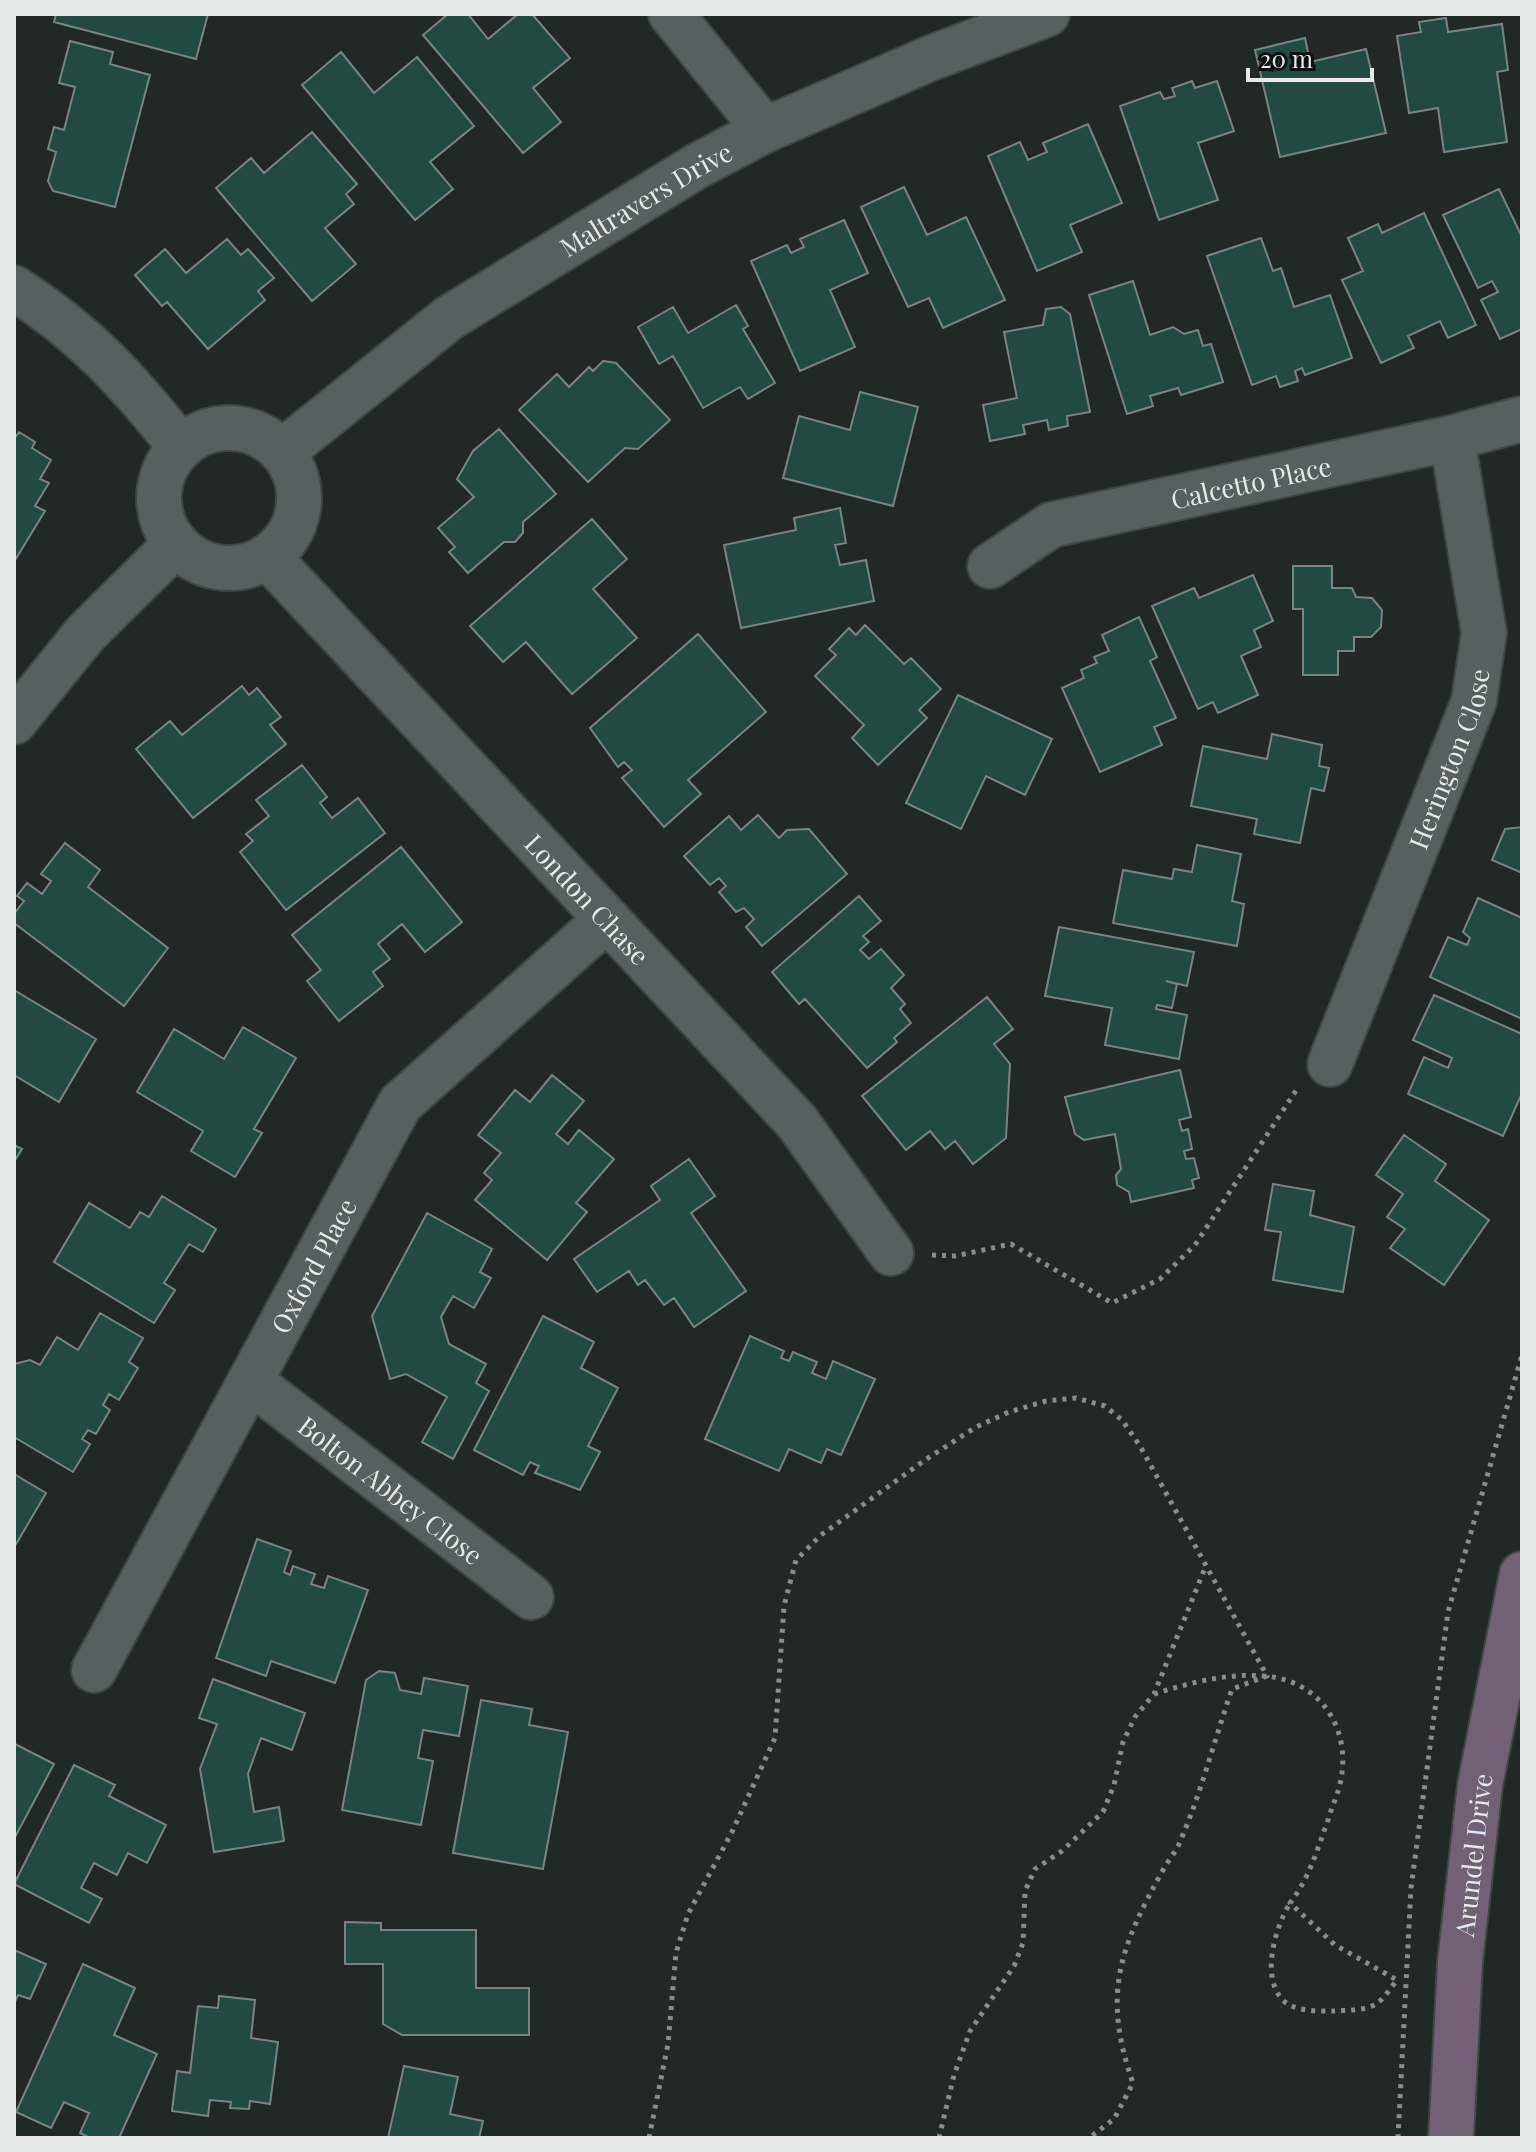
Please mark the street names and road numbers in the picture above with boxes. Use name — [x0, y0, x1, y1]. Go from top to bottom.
street label: Maltravers Drive — [553, 133, 738, 264]
street label: Calcetto Place — [1167, 447, 1334, 516]
street label: Herington Close — [1400, 666, 1496, 854]
street label: London Chase — [518, 826, 658, 972]
street label: Oxford Place — [262, 1192, 364, 1339]
street label: Bolton Abbey Close — [292, 1407, 491, 1572]
street label: Arundel Drive — [1445, 1770, 1499, 1940]

